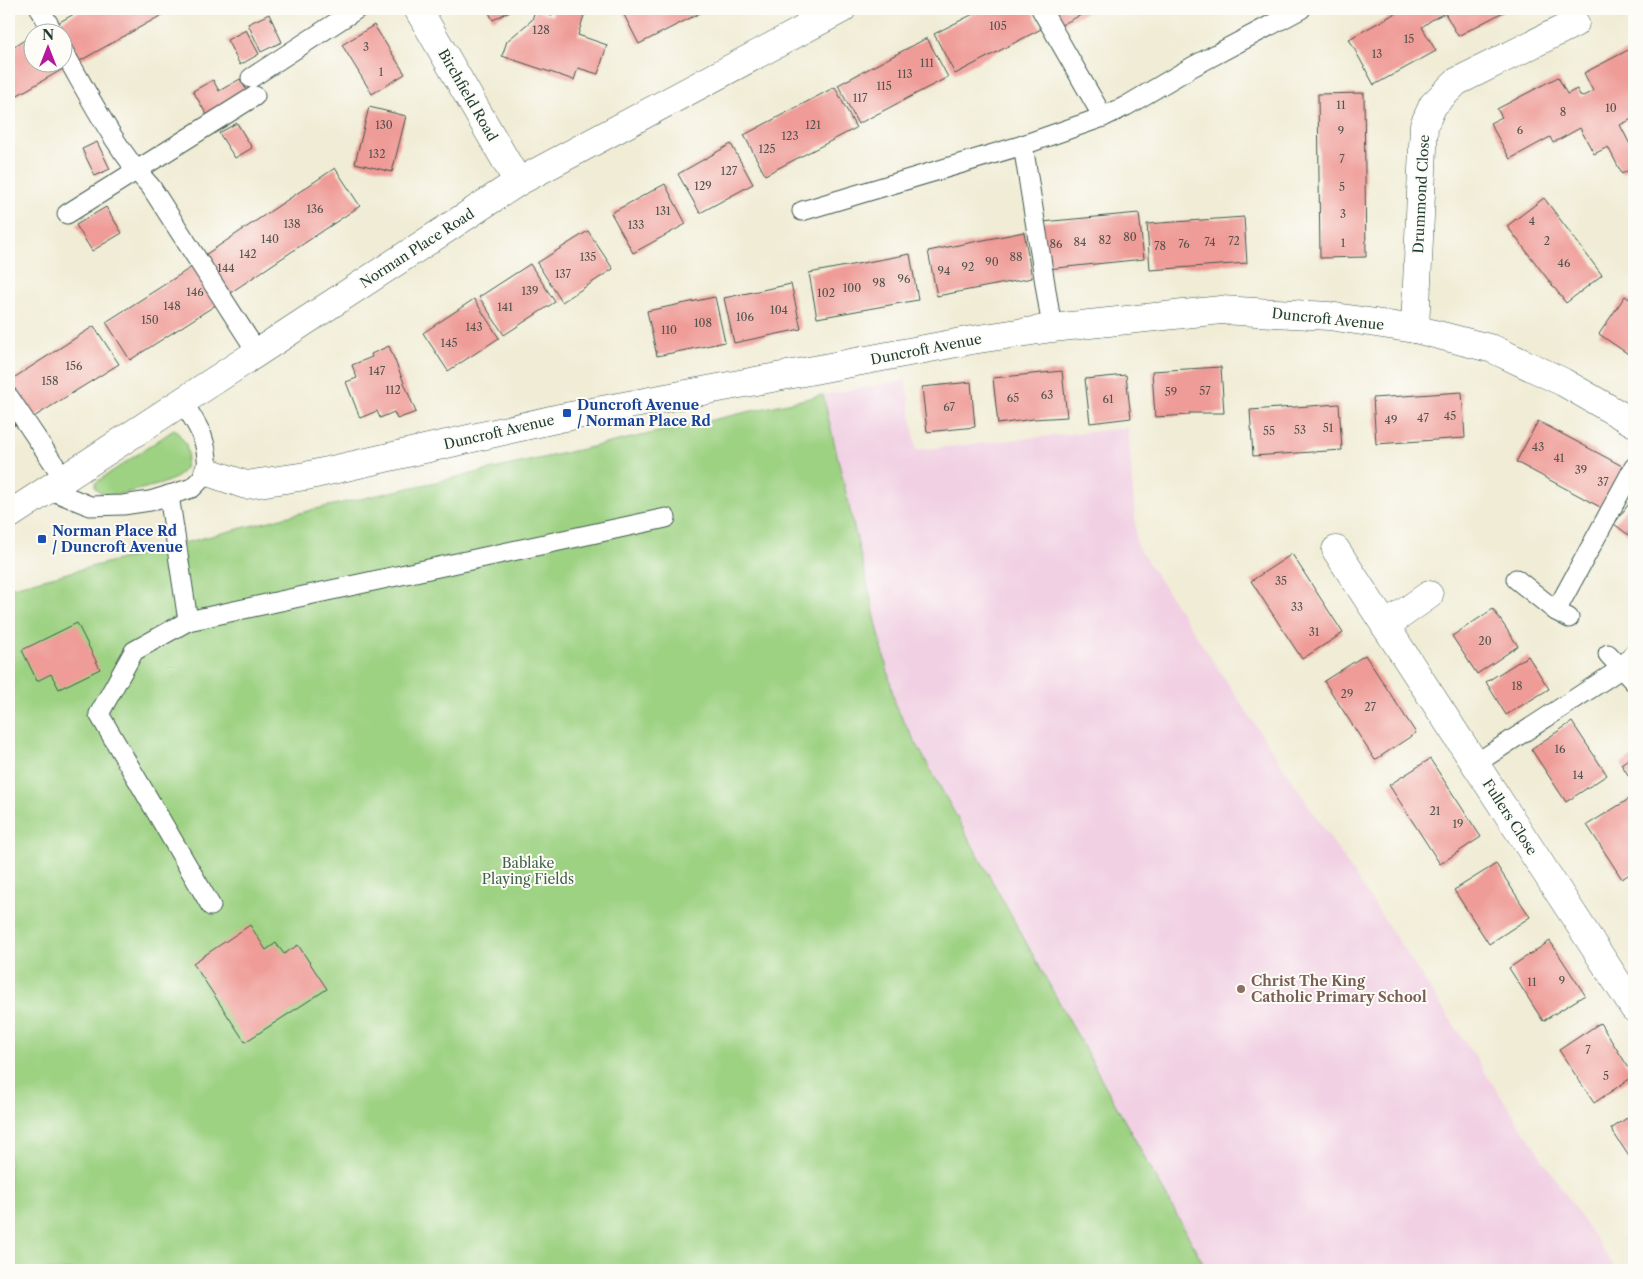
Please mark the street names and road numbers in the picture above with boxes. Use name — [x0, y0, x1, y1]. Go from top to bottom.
street label: Birchfield Road — [434, 46, 502, 145]
street label: Drummond Close — [1409, 134, 1433, 254]
street label: Norman Place Road — [356, 204, 478, 292]
street label: Duncroft Avenue — [1271, 304, 1385, 334]
street label: Duncroft Avenue — [869, 329, 983, 369]
street label: Duncroft Avenue — [442, 410, 556, 453]
street label: Fullers Close — [1479, 776, 1541, 859]

